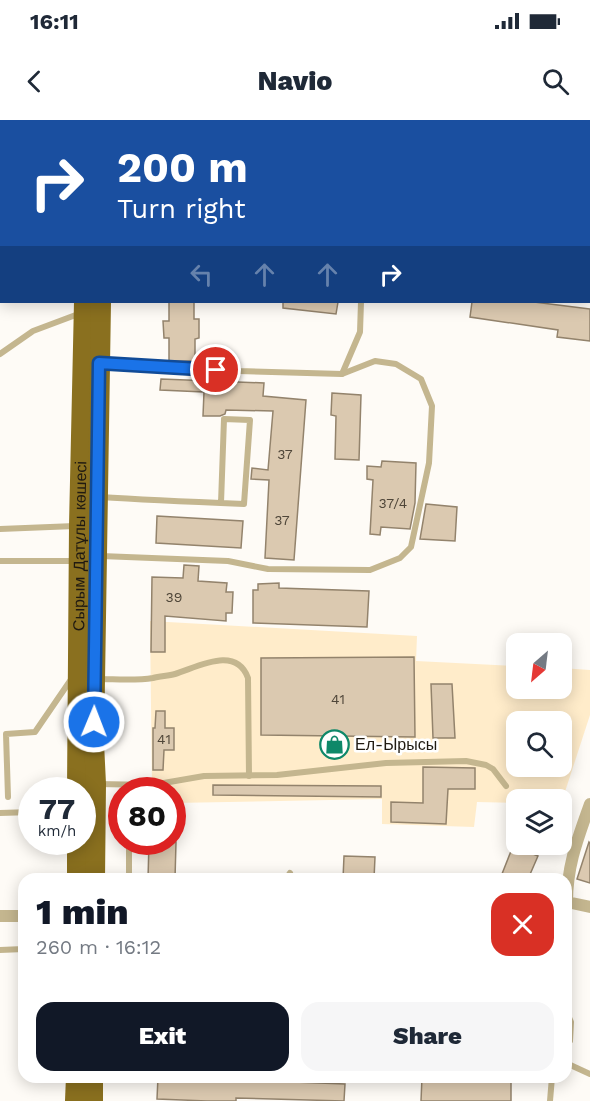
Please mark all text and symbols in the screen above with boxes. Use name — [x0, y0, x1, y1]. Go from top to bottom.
text: 16:11 — [30, 9, 79, 34]
icon: back — [18, 65, 51, 98]
text: Navio — [258, 65, 332, 97]
icon: search — [539, 65, 572, 98]
text: 200 m — [117, 143, 248, 192]
icon: right — [18, 144, 96, 222]
text: Turn right — [117, 193, 246, 225]
icon: left — [185, 258, 218, 291]
icon: ahead — [248, 258, 281, 291]
icon: ahead — [311, 258, 344, 291]
icon: right — [374, 258, 407, 291]
pin — [190, 344, 241, 395]
icon: arrive — [199, 353, 232, 386]
house number: 37 — [277, 446, 293, 462]
street label: Сырым Датұлы көшесі — [69, 461, 90, 631]
house number: 37/4 — [379, 495, 407, 511]
house number: 37 — [274, 512, 290, 528]
house number: 39 — [166, 589, 182, 605]
north arrow — [506, 633, 572, 699]
map controls — [506, 633, 572, 855]
position arrow — [62, 690, 126, 754]
house number: 41 — [331, 691, 345, 707]
button: search — [506, 711, 572, 777]
shop icon: Ел-Ырысы — [318, 728, 350, 760]
house number: 41 — [157, 731, 171, 747]
place label: Ел-Ырысы — [355, 735, 437, 754]
speed limit sign: 80 — [108, 777, 186, 855]
button: layers — [506, 789, 572, 855]
text: 77 — [39, 791, 75, 826]
text: km/h — [38, 822, 76, 840]
text: 1 min — [36, 891, 129, 933]
button: close — [491, 893, 554, 956]
text: 260 m · 16:12 — [36, 935, 161, 959]
button: Exit — [36, 1002, 289, 1071]
button: Share — [301, 1002, 554, 1071]

